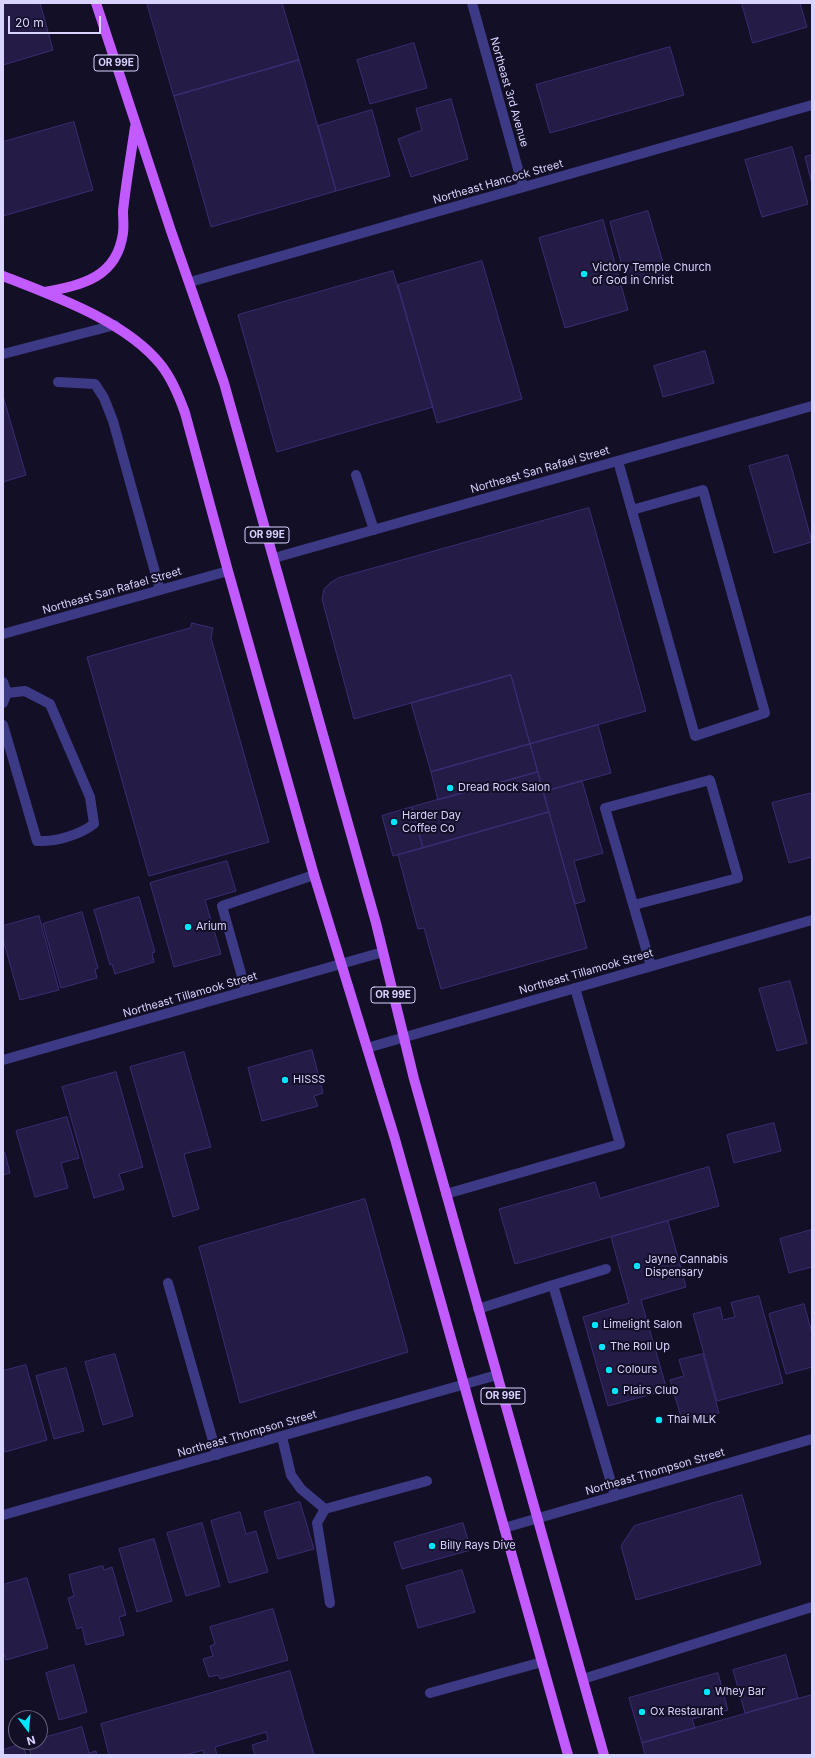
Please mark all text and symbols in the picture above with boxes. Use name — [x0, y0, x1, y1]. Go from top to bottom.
scale bar — [10, 8, 103, 34]
text: 20 m — [15, 15, 44, 30]
street label: Northeast 3rd Avenue — [487, 36, 531, 148]
road number: OR 99E — [94, 55, 138, 71]
street label: Northeast Hancock Street — [431, 157, 565, 207]
place label: Victory Temple Church of God in Christ — [592, 261, 711, 287]
marker: Victory Temple Church of God in Christ — [579, 269, 589, 279]
street label: Northeast San Rafael Street — [469, 444, 611, 496]
road number: OR 99E — [245, 527, 289, 543]
street label: Northeast San Rafael Street — [41, 565, 183, 617]
place label: Dread Rock Salon — [458, 781, 550, 795]
marker: Dread Rock Salon — [445, 783, 455, 793]
place label: Harder Day Coffee Co — [402, 809, 461, 835]
marker: Harder Day Coffee Co — [389, 817, 399, 827]
place label: Arium — [196, 920, 227, 934]
marker: Arium — [183, 922, 193, 932]
street label: Northeast Tillamook Street — [517, 947, 655, 997]
street label: Northeast Tillamook Street — [121, 970, 259, 1020]
road number: OR 99E — [371, 987, 415, 1003]
place label: HISSS — [293, 1073, 325, 1087]
marker: HISSS — [280, 1075, 290, 1085]
place label: Jayne Cannabis Dispensary — [645, 1253, 728, 1279]
marker: Jayne Cannabis Dispensary — [632, 1261, 642, 1271]
place label: Limelight Salon — [603, 1318, 682, 1332]
marker: Limelight Salon — [590, 1320, 600, 1330]
place label: The Roll Up — [610, 1340, 670, 1354]
marker: The Roll Up — [597, 1342, 607, 1352]
place label: Colours — [617, 1363, 657, 1377]
marker: Colours — [604, 1365, 614, 1375]
place label: Plairs Club — [623, 1384, 679, 1398]
marker: Plairs Club — [610, 1386, 620, 1396]
road number: OR 99E — [481, 1388, 525, 1404]
street label: Northeast Thompson Street — [176, 1408, 318, 1460]
place label: Thai MLK — [667, 1413, 716, 1427]
marker: Thai MLK — [654, 1415, 664, 1425]
street label: Northeast Thompson Street — [584, 1446, 726, 1498]
place label: Billy Rays Dive — [440, 1539, 516, 1553]
marker: Billy Rays Dive — [427, 1541, 437, 1551]
place label: Whey Bar — [715, 1685, 765, 1699]
marker: Whey Bar — [702, 1687, 712, 1697]
place label: Ox Restaurant — [650, 1705, 723, 1719]
marker: Ox Restaurant — [637, 1707, 647, 1717]
north arrow — [8, 1710, 48, 1750]
text: N — [25, 1733, 37, 1748]

